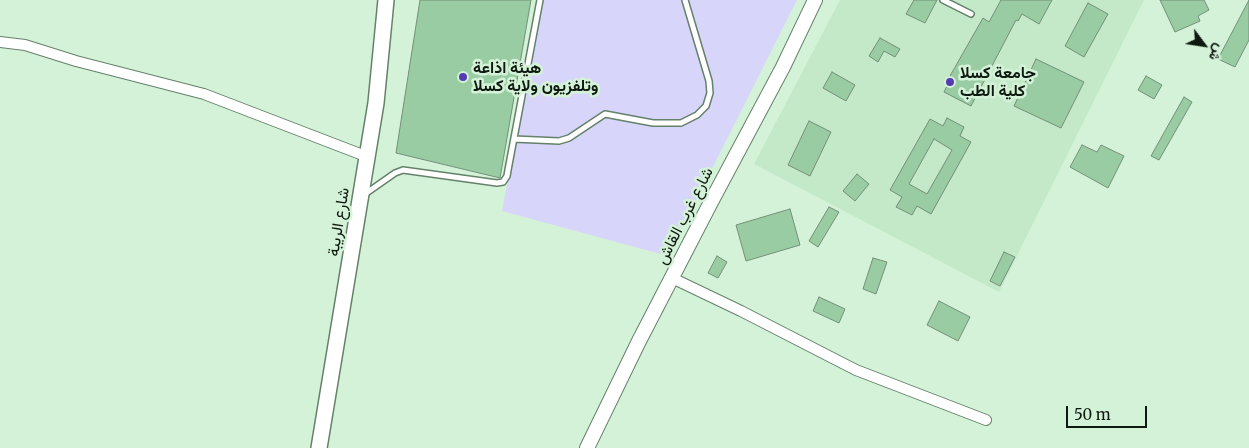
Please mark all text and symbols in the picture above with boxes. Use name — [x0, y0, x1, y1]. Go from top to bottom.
north arrow — [1179, 20, 1229, 70]
text: ش — [1205, 41, 1229, 65]
place label: هيئة اذاعة وتلفزيون ولاية كسلا — [473, 58, 598, 96]
place label: جامعة كسلا كلية الطب — [960, 63, 1036, 101]
marker: هيئة اذاعة وتلفزيون ولاية كسلا — [457, 71, 469, 83]
marker: جامعة كسلا كلية الطب — [944, 76, 956, 88]
street label: شارع غرب القاش — [652, 164, 718, 268]
street label: شارع الريبة — [324, 186, 354, 258]
scale bar — [1069, 396, 1150, 428]
text: 50 m — [1074, 405, 1111, 424]

